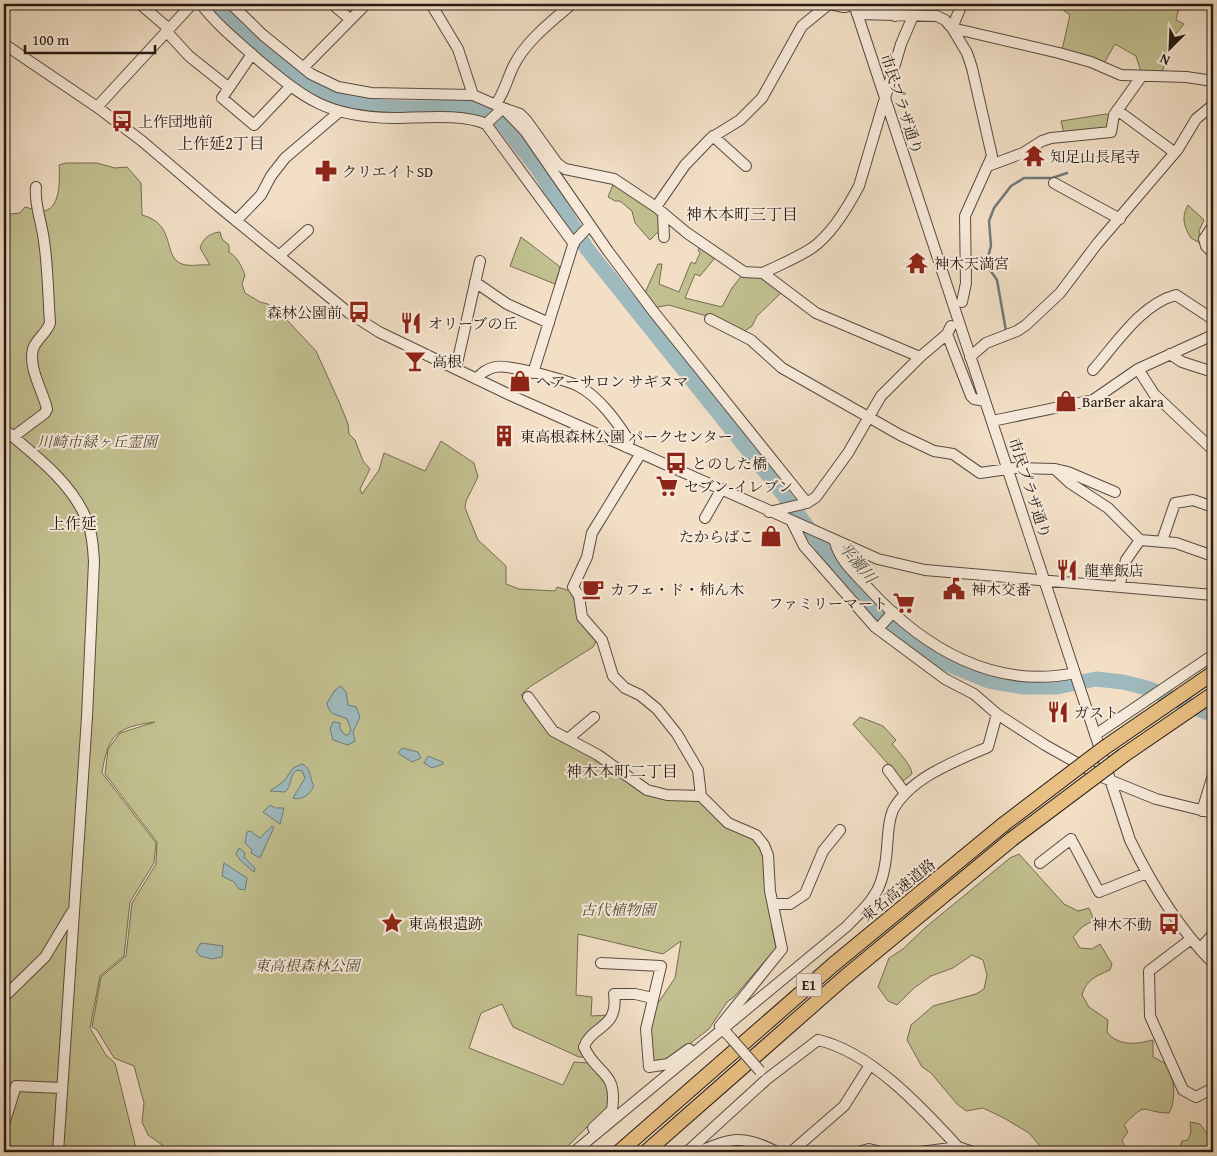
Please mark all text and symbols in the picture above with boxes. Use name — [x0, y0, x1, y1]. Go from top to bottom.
scale bar — [25, 22, 155, 54]
north arrow — [1144, 22, 1194, 72]
text: 100 m — [32, 29, 70, 50]
text: N — [1156, 49, 1173, 71]
street label: 市民プラザ通り — [876, 51, 928, 157]
bus stop icon: 上作団地前 — [109, 108, 135, 134]
place label: 上作団地前 — [138, 111, 213, 132]
district label: 上作延2丁目 — [177, 131, 265, 155]
temple icon: 知足山長尾寺 — [1021, 143, 1047, 169]
place label: 知足山長尾寺 — [1050, 146, 1140, 167]
pharmacy icon: クリエイトSD — [313, 158, 339, 184]
place label: クリエイトSD — [342, 161, 433, 182]
district label: 神木本町三丁目 — [686, 202, 798, 226]
temple icon: 神木天満宮 — [904, 250, 930, 276]
place label: 神木天満宮 — [934, 253, 1009, 274]
bus stop icon: 森林公園前 — [346, 299, 372, 325]
place label: 森林公園前 — [267, 302, 342, 323]
restaurant icon: オリーブの丘 — [398, 310, 424, 336]
place label: オリーブの丘 — [428, 313, 517, 334]
bar icon: 高根 — [402, 348, 428, 374]
place label: 高根 — [432, 351, 462, 372]
shop icon: ヘアーサロン サギヌマ — [507, 368, 533, 394]
place label: ヘアーサロン サギヌマ — [536, 371, 688, 392]
shop icon: BarBer akara — [1053, 388, 1079, 414]
place label: BarBer akara — [1082, 391, 1164, 412]
building icon: 東高根森林公園 パークセンター — [491, 423, 517, 449]
place label: 東高根森林公園 パークセンター — [520, 426, 733, 447]
park label: 川崎市緑ヶ丘霊園 — [37, 431, 160, 452]
street label: 市民プラザ通り — [1004, 435, 1056, 541]
bus stop icon: とのした橋 — [663, 450, 689, 476]
place label: とのした橋 — [692, 453, 767, 474]
supermarket icon: セブン-イレブン — [654, 473, 680, 499]
place label: セブン-イレブン — [684, 476, 793, 497]
district label: 上作延 — [49, 511, 97, 535]
shop icon: たからばこ — [758, 523, 784, 549]
place label: たからばこ — [679, 526, 754, 547]
water label: 平瀬川 — [833, 536, 884, 590]
restaurant icon: 龍華飯店 — [1054, 557, 1080, 583]
place label: 龍華飯店 — [1084, 560, 1144, 581]
cafe icon: カフェ・ド・柿ん木 — [580, 576, 606, 602]
public building icon: 神木交番 — [941, 576, 967, 602]
place label: カフェ・ド・柿ん木 — [610, 579, 744, 600]
place label: 神木交番 — [971, 579, 1031, 600]
supermarket icon: ファミリーマート — [891, 590, 917, 616]
place label: ファミリーマート — [768, 593, 888, 614]
restaurant icon: ガスト — [1045, 699, 1071, 725]
place label: ガスト — [1074, 702, 1119, 723]
district label: 神木本町二丁目 — [566, 759, 678, 783]
street label: 東名高速道路 — [856, 854, 940, 926]
park label: 古代植物園 — [580, 899, 658, 920]
place icon: 東高根遺跡 — [379, 910, 405, 936]
bus stop icon: 神木不動 — [1156, 911, 1182, 937]
place label: 東高根遺跡 — [408, 913, 483, 934]
place label: 神木不動 — [1092, 914, 1152, 935]
park label: 東高根森林公園 — [254, 955, 362, 976]
road number: E1 — [796, 974, 822, 996]

